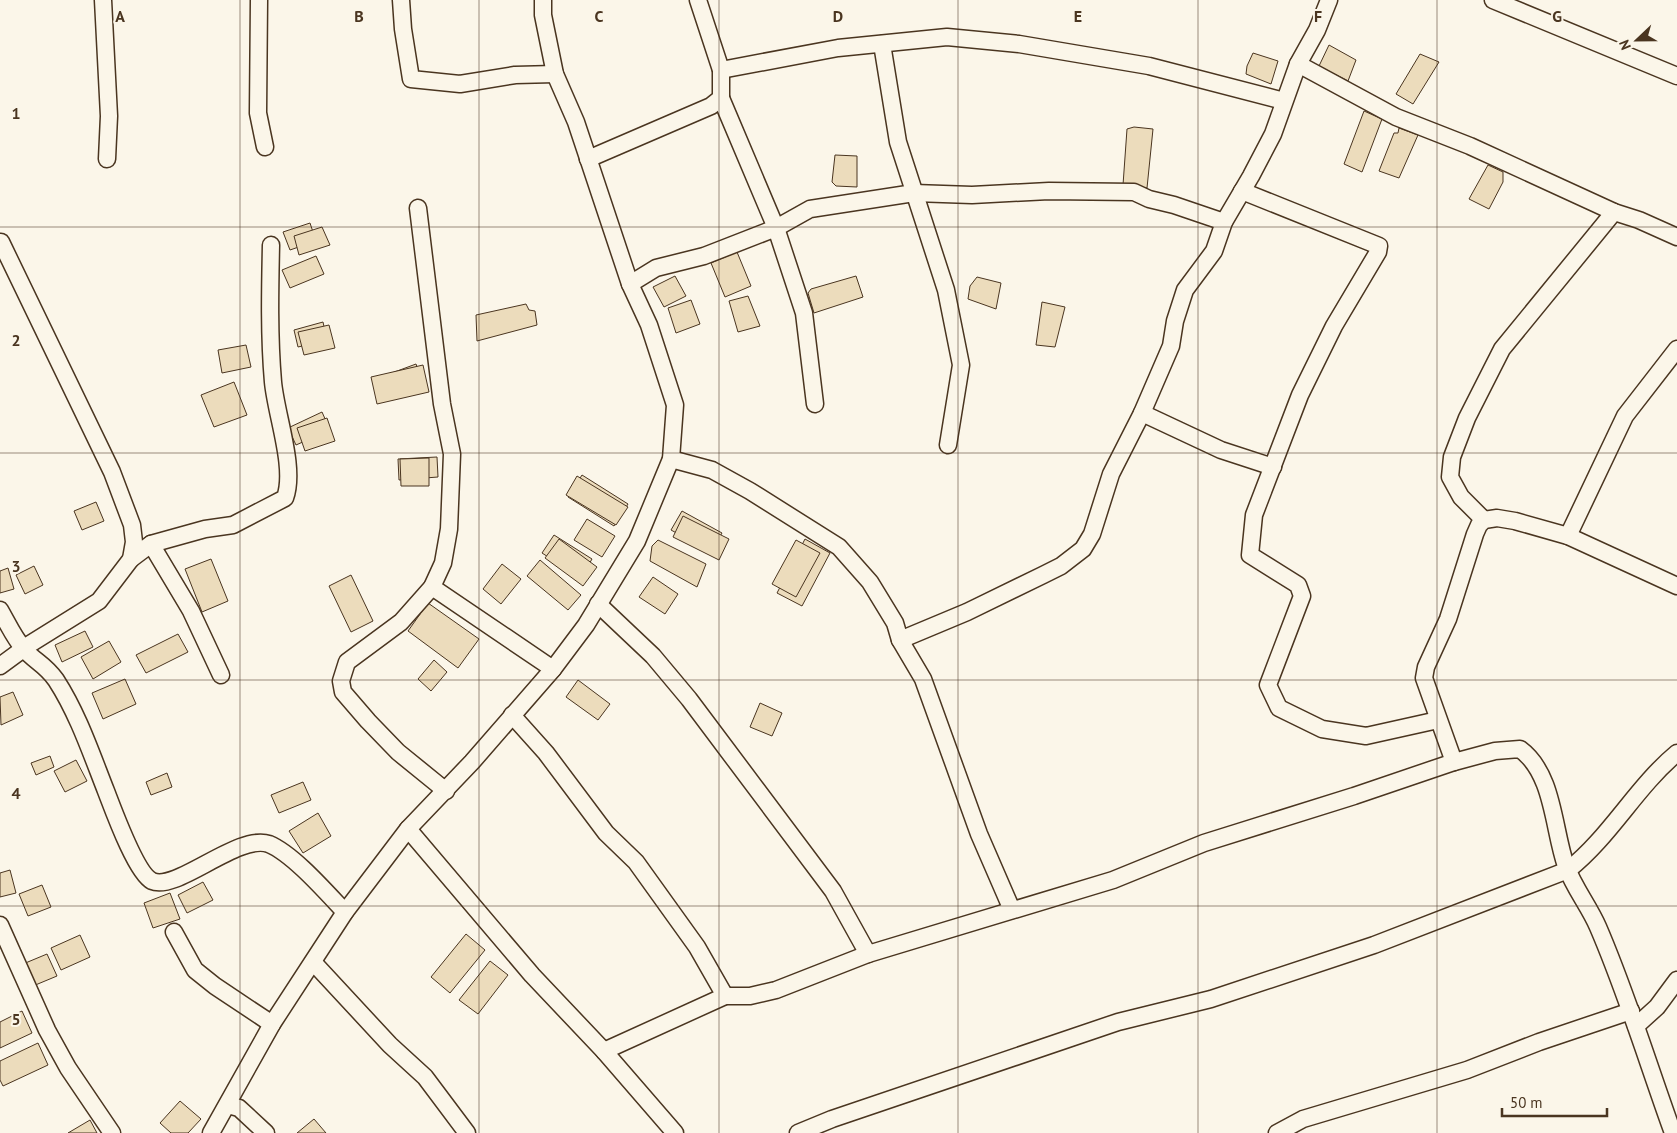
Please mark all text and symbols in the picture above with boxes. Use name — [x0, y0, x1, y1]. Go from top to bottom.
text: A — [115, 6, 125, 26]
text: B — [354, 6, 364, 26]
text: C — [595, 6, 604, 26]
text: D — [833, 6, 843, 26]
text: E — [1074, 6, 1082, 26]
text: F — [1314, 6, 1322, 26]
text: G — [1552, 6, 1562, 26]
north arrow — [1612, 15, 1662, 65]
text: N — [1615, 37, 1635, 53]
text: 1 — [11, 103, 21, 123]
text: 2 — [11, 330, 21, 350]
text: 3 — [11, 556, 21, 576]
text: 4 — [11, 783, 21, 803]
text: 5 — [11, 1009, 21, 1029]
scale bar — [1502, 1086, 1607, 1118]
text: 50 m — [1510, 1093, 1543, 1112]

